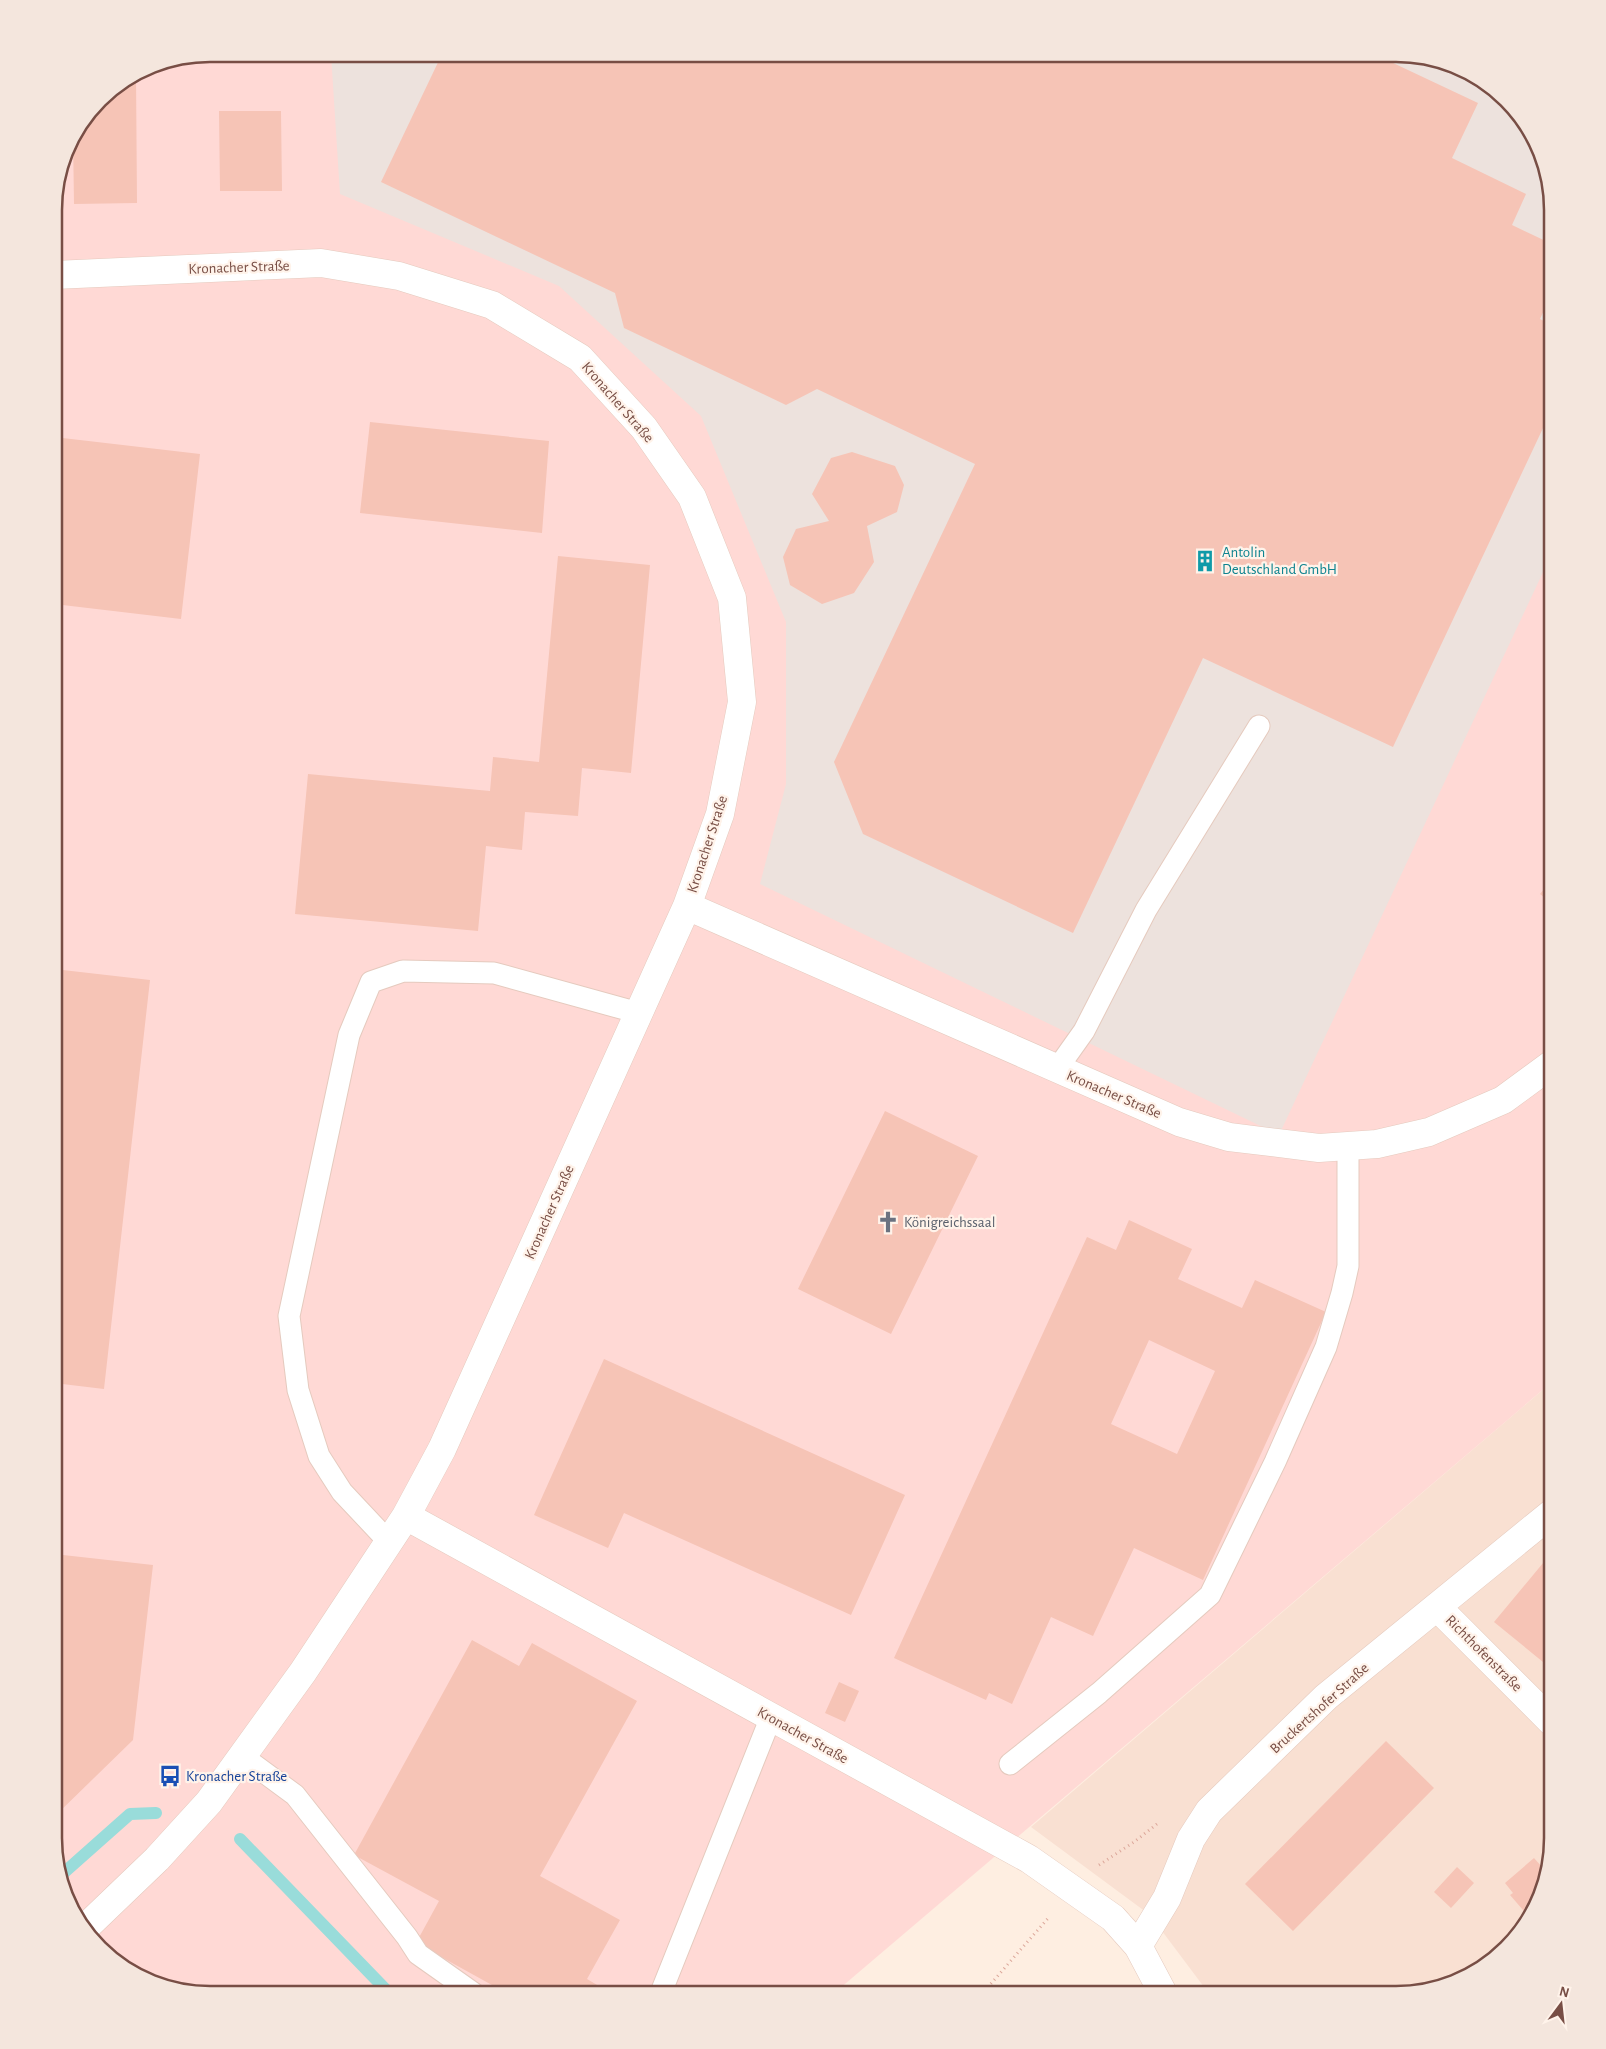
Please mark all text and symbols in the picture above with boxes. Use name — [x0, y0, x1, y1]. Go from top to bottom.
street label: Kronacher Straße — [188, 258, 290, 277]
street label: Kronacher Straße — [579, 359, 657, 446]
place label: Antolin Deutschland GmbH — [1222, 545, 1337, 577]
building icon: Antolin Deutschland GmbH — [1192, 548, 1218, 574]
street label: Kronacher Straße — [685, 794, 730, 895]
street label: Kronacher Straße — [1064, 1068, 1163, 1121]
street label: Kronacher Straße — [522, 1163, 577, 1262]
church icon: Königreichssaal — [875, 1209, 901, 1235]
place label: Königreichssaal — [904, 1215, 995, 1230]
street label: Richthofenstraße — [1443, 1612, 1525, 1695]
street label: Bruckertshofer Straße — [1267, 1660, 1372, 1756]
street label: Kronacher Straße — [755, 1704, 851, 1767]
bus stop icon: Kronacher Straße — [157, 1763, 183, 1789]
place label: Kronacher Straße — [186, 1769, 287, 1784]
north arrow — [1536, 1979, 1586, 2029]
text: N — [1558, 1984, 1571, 2000]

